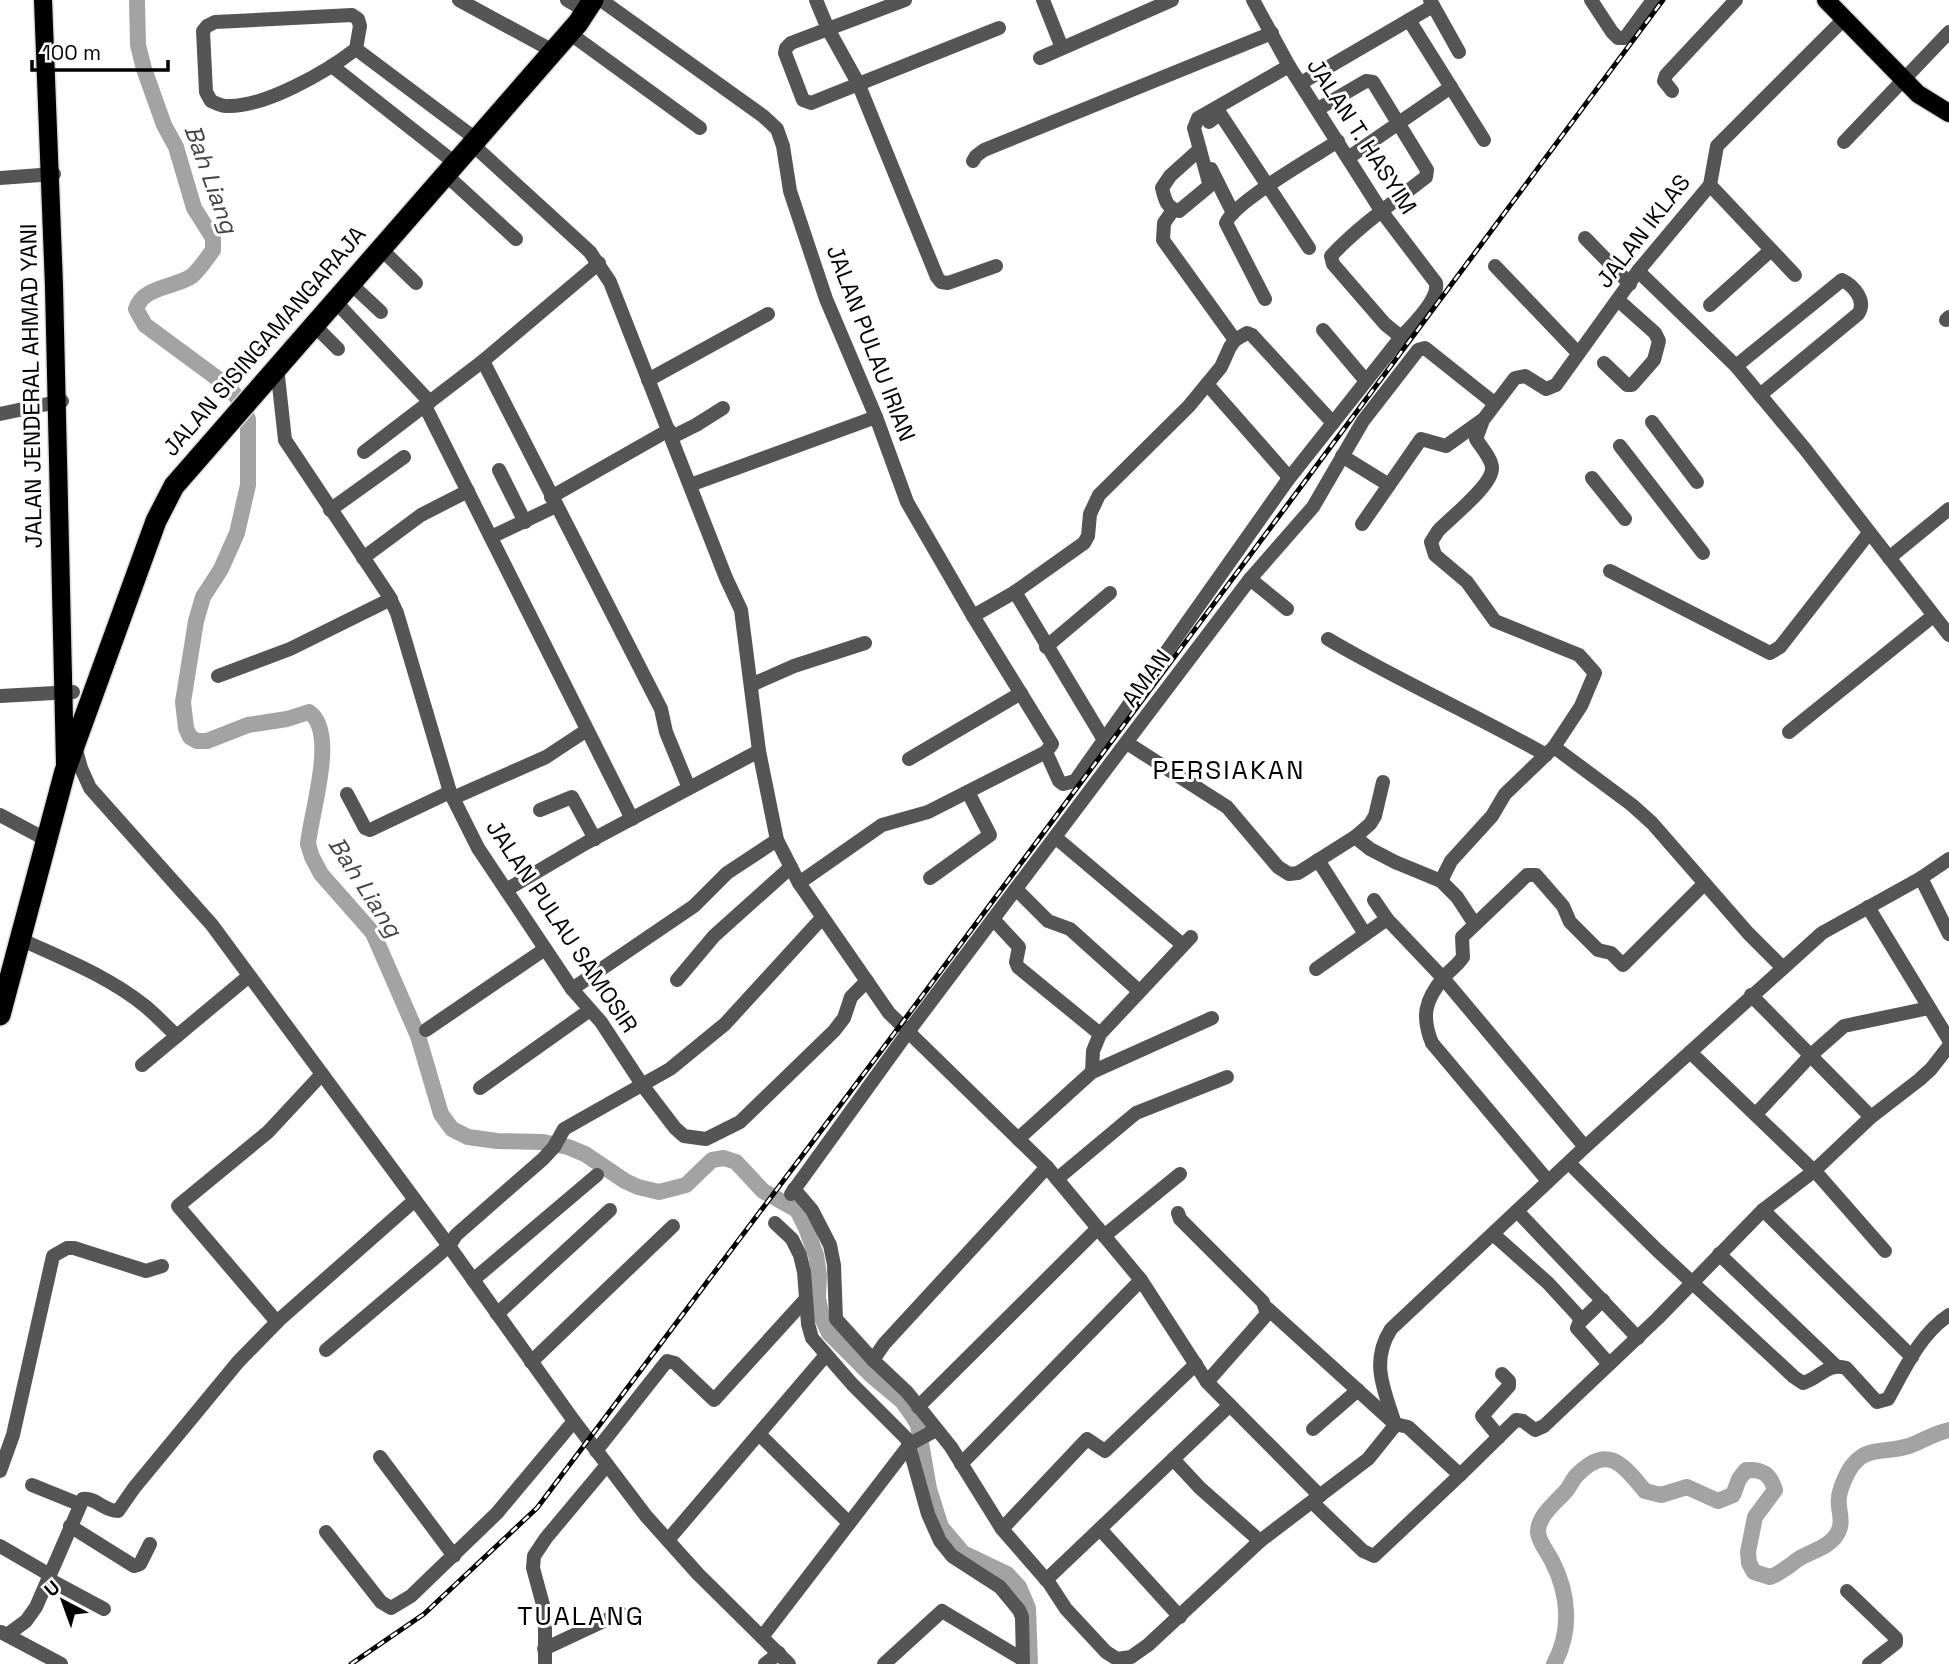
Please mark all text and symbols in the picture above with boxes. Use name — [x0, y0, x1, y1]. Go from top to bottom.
scale bar — [32, 28, 168, 72]
text: 100 m — [42, 39, 101, 66]
street label: JALAN T. HASYIM — [1300, 52, 1424, 220]
water label: Bah Liang — [178, 120, 246, 239]
street label: JALAN IKLAS — [1589, 168, 1697, 294]
street label: JALAN SISINGAMANGARAJA — [156, 220, 372, 462]
street label: JALAN JENDERAL AHMAD YANI — [13, 223, 49, 549]
street label: JALAN PULAU IRIAN — [820, 240, 922, 446]
street label: AMAN — [1115, 643, 1177, 713]
district label: PERSIAKAN — [1153, 753, 1305, 787]
street label: JALAN PULAU SAMOSIR — [479, 814, 645, 1038]
water label: Bah Liang — [322, 831, 410, 944]
north arrow — [28, 1566, 98, 1636]
text: U — [39, 1575, 65, 1602]
district label: TUALANG — [517, 1599, 645, 1633]

